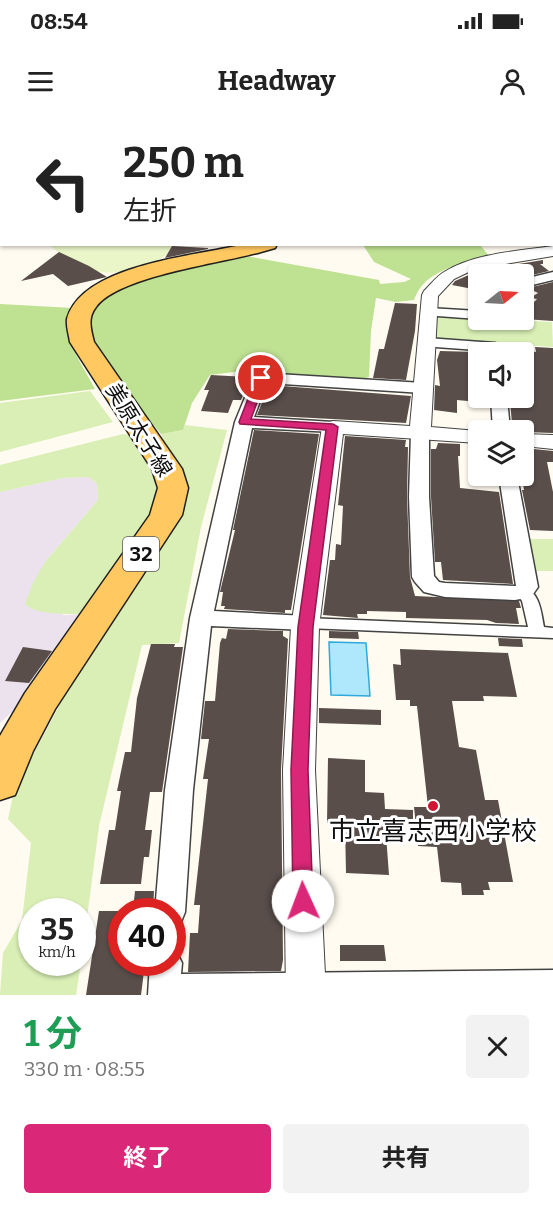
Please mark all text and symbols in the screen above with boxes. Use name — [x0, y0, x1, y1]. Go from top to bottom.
text: 08:54 — [30, 8, 88, 35]
icon: menu — [24, 65, 57, 98]
text: Headway — [217, 65, 336, 97]
icon: person — [496, 65, 529, 98]
text: 250 m — [123, 138, 244, 188]
icon: left — [24, 144, 102, 222]
text: 左折 — [123, 195, 177, 227]
north arrow — [468, 264, 534, 330]
map controls — [468, 264, 534, 486]
button: sound — [468, 342, 534, 408]
pin — [235, 352, 286, 403]
icon: arrive — [244, 361, 277, 394]
street label: 美原太子線 — [100, 379, 178, 481]
button: layers — [468, 420, 534, 486]
road number: 32 — [123, 537, 159, 571]
marker: 市立喜志西小学校 — [426, 799, 440, 813]
place label: 市立喜志西小学校 — [329, 816, 537, 847]
position arrow — [271, 869, 335, 933]
speed limit sign: 40 — [108, 898, 186, 976]
text: 35 — [40, 912, 74, 948]
text: km/h — [38, 943, 76, 961]
text: 1 分 — [24, 1012, 82, 1056]
button: close — [466, 1015, 529, 1078]
text: 330 m · 08:55 — [24, 1057, 145, 1081]
button: 終了 — [24, 1124, 271, 1193]
button: 共有 — [283, 1124, 529, 1193]

